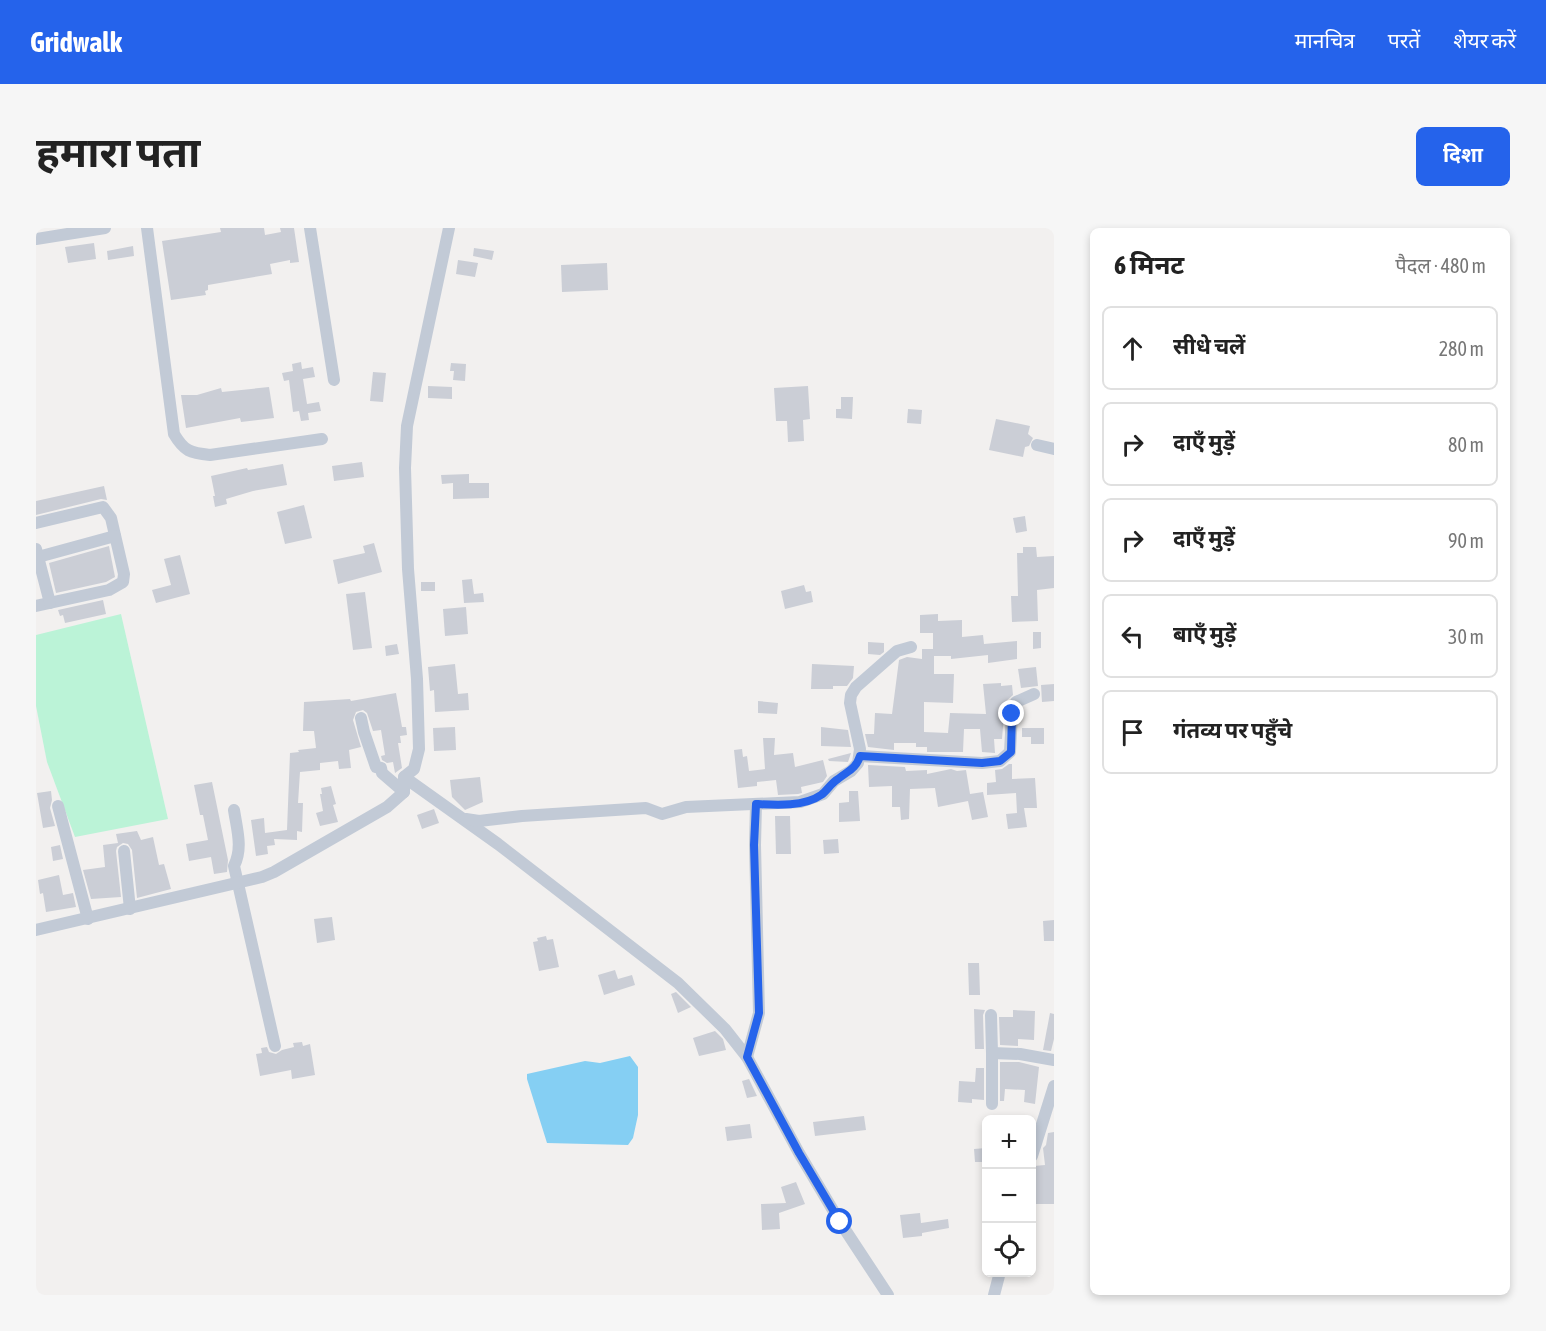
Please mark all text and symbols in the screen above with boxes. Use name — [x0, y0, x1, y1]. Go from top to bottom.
text: Gridwalk — [30, 26, 122, 58]
text: मानचित्र — [1295, 28, 1355, 52]
text: परतें — [1388, 28, 1420, 52]
text: शेयर करें — [1453, 28, 1516, 52]
button: दिशा — [1416, 127, 1510, 186]
text: हमारा पता — [36, 128, 200, 176]
text: 6 मिनट — [1114, 250, 1184, 280]
text: पैदल · 480 m — [1395, 254, 1486, 277]
icon: ahead — [1116, 332, 1149, 365]
text: सीधे चलें — [1173, 333, 1245, 359]
text: 280 m — [1439, 337, 1484, 360]
icon: right — [1116, 428, 1149, 461]
text: दाएँ मुड़ें — [1173, 429, 1235, 455]
text: 80 m — [1448, 433, 1484, 456]
icon: right — [1116, 524, 1149, 557]
text: दाएँ मुड़ें — [1173, 525, 1235, 551]
text: 90 m — [1448, 529, 1484, 552]
icon: left — [1116, 620, 1149, 653]
text: बाएँ मुड़ें — [1173, 621, 1236, 647]
text: 30 m — [1448, 625, 1484, 648]
route end — [998, 700, 1024, 726]
icon: arrive — [1116, 716, 1149, 749]
text: गंतव्य पर पहुँचे — [1173, 717, 1292, 743]
map controls — [982, 1115, 1036, 1277]
button: + — [982, 1115, 1036, 1169]
button: − — [982, 1169, 1036, 1223]
route start — [826, 1208, 852, 1234]
button: locate — [982, 1223, 1036, 1277]

